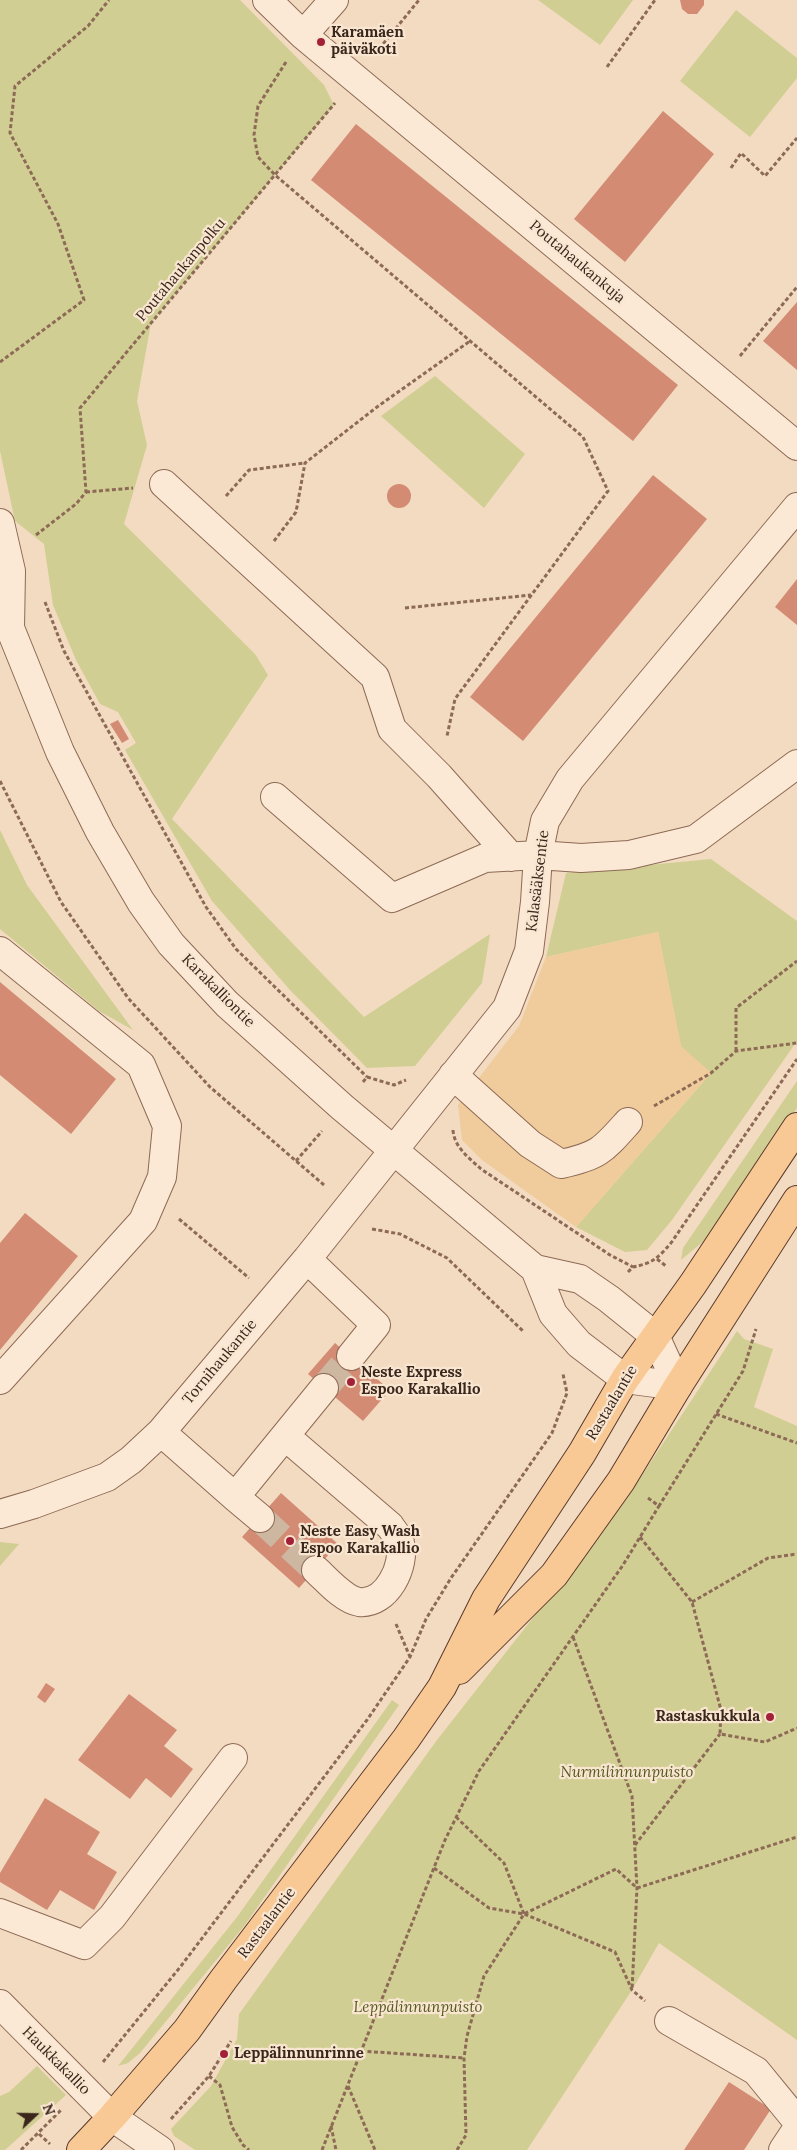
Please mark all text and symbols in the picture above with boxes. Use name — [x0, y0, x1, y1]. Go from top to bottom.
place label: Karamäen päiväkoti — [331, 24, 404, 59]
marker: Karamäen päiväkoti — [315, 36, 327, 48]
street label: Poutahaukanpolku — [132, 215, 230, 325]
street label: Poutahaukankuja — [525, 217, 629, 307]
street label: Kalasääksentie — [523, 829, 553, 933]
street label: Karakalliontie — [178, 951, 258, 1031]
street label: Tornihaukantie — [179, 1316, 261, 1408]
street label: Rastaalantie — [583, 1362, 641, 1444]
place label: Neste Express Espoo Karakallio — [361, 1364, 480, 1399]
marker: Neste Express Espoo Karakallio — [345, 1376, 357, 1388]
place label: Neste Easy Wash Espoo Karakallio — [300, 1523, 420, 1558]
marker: Neste Easy Wash Espoo Karakallio — [284, 1535, 296, 1547]
place label: Rastaskukkula — [655, 1708, 760, 1726]
marker: Rastaskukkula — [764, 1711, 776, 1723]
park label: Nurmilinnunpuisto — [561, 1764, 693, 1782]
street label: Rastaalantie — [234, 1884, 300, 1962]
park label: Leppälinnunpuisto — [354, 1999, 482, 2017]
street label: Haukkakallio — [18, 2023, 94, 2099]
place label: Leppälinnunrinne — [234, 2045, 364, 2063]
marker: Leppälinnunrinne — [218, 2048, 230, 2060]
north arrow — [10, 2090, 60, 2140]
text: N — [39, 2101, 59, 2118]

